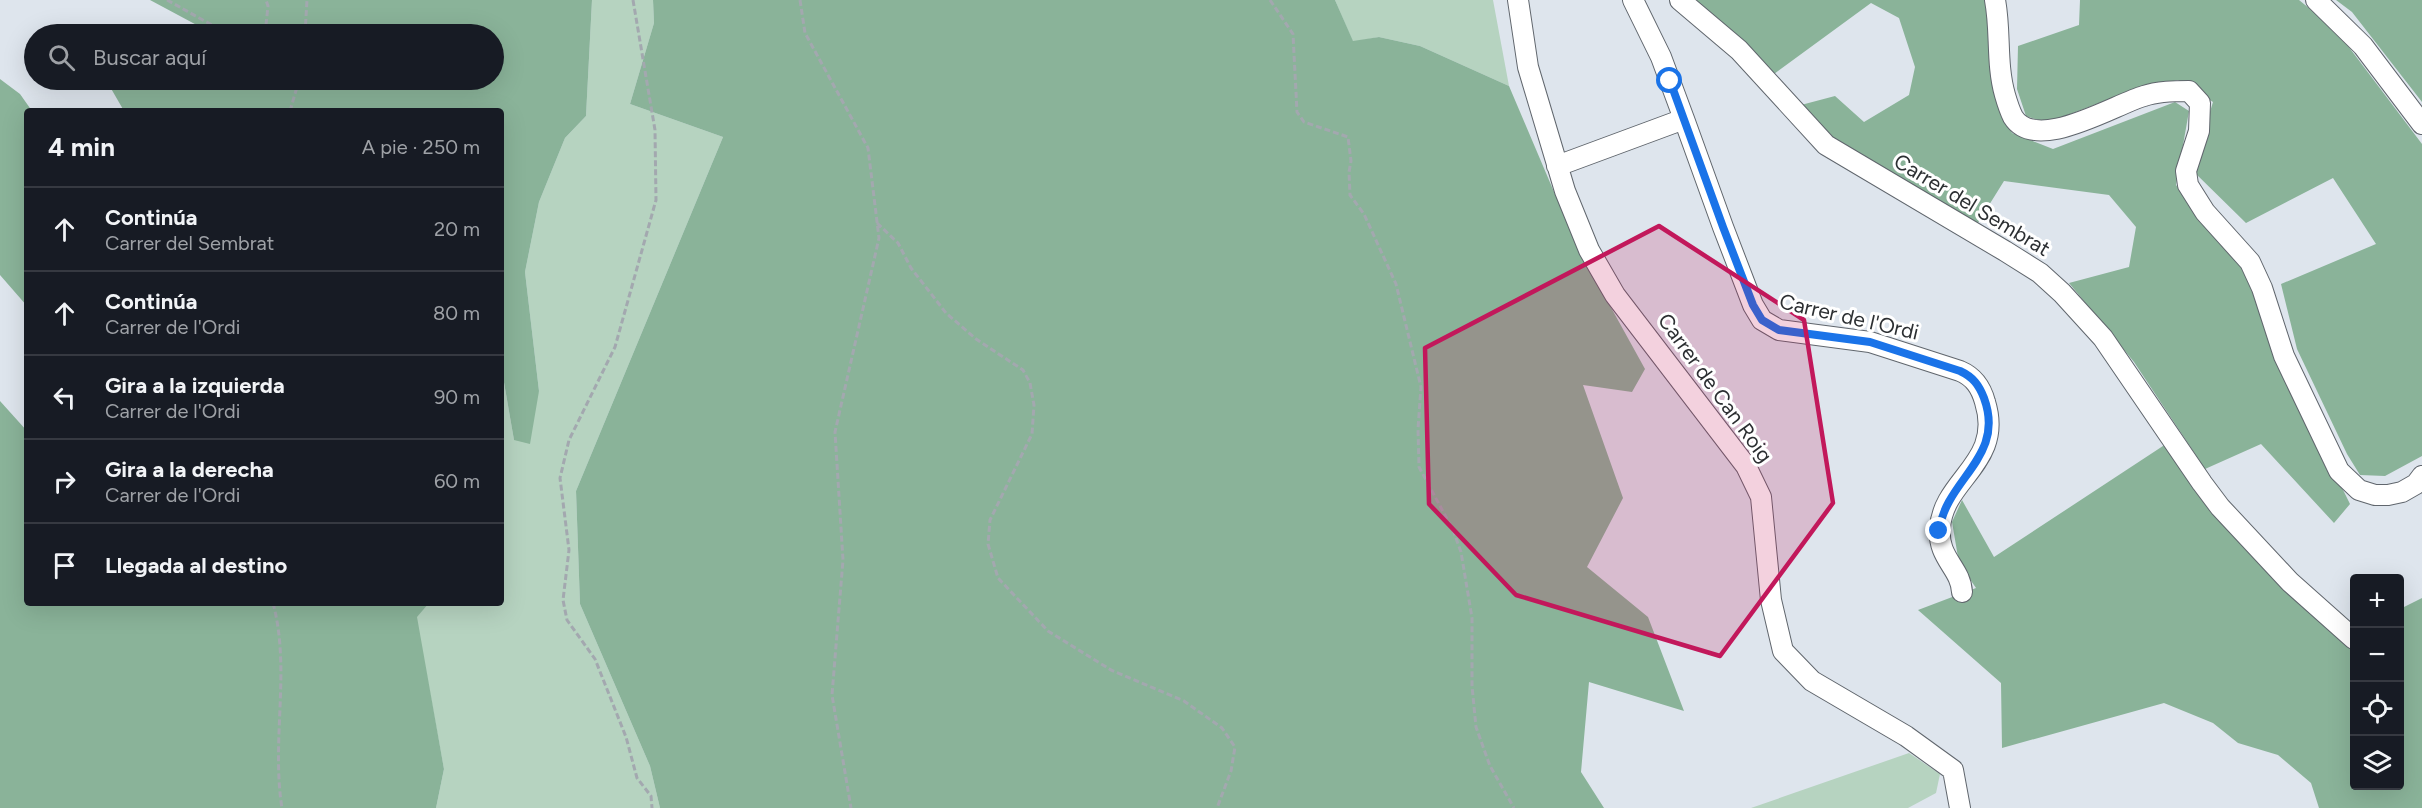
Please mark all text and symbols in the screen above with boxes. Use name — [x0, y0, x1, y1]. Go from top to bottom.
search box — [24, 24, 504, 90]
icon: search — [45, 41, 78, 74]
text: Buscar aquí — [93, 44, 206, 71]
route start — [1656, 67, 1682, 93]
text: 4 min — [48, 131, 115, 163]
text: A pie · 250 m — [362, 135, 480, 159]
street label: Carrer del Sembrat — [1890, 148, 2055, 261]
text: Continúa — [105, 204, 198, 231]
icon: ahead — [48, 213, 81, 246]
text: 20 m — [434, 217, 480, 241]
text: Carrer del Sembrat — [105, 231, 274, 255]
text: Continúa — [105, 288, 198, 315]
street label: Carrer de l'Ordi — [1777, 288, 1921, 345]
icon: ahead — [48, 297, 81, 330]
text: 80 m — [433, 301, 480, 325]
street label: Carrer de Can Roig — [1653, 308, 1778, 467]
text: Carrer de l'Ordi — [105, 315, 240, 339]
text: Gira a la izquierda — [105, 372, 285, 399]
icon: left — [48, 381, 81, 414]
text: 90 m — [434, 385, 480, 409]
text: Carrer de l'Ordi — [105, 399, 240, 423]
text: Gira a la derecha — [105, 456, 274, 483]
icon: right — [48, 465, 81, 498]
text: 60 m — [434, 469, 480, 493]
text: Carrer de l'Ordi — [105, 483, 240, 507]
route end — [1925, 517, 1951, 543]
icon: arrive — [48, 549, 81, 582]
text: Llegada al destino — [105, 552, 287, 579]
map controls — [2350, 574, 2404, 790]
button: + — [2350, 574, 2404, 628]
button: − — [2350, 628, 2404, 682]
button: locate — [2350, 682, 2404, 736]
button: layers — [2350, 736, 2404, 790]

